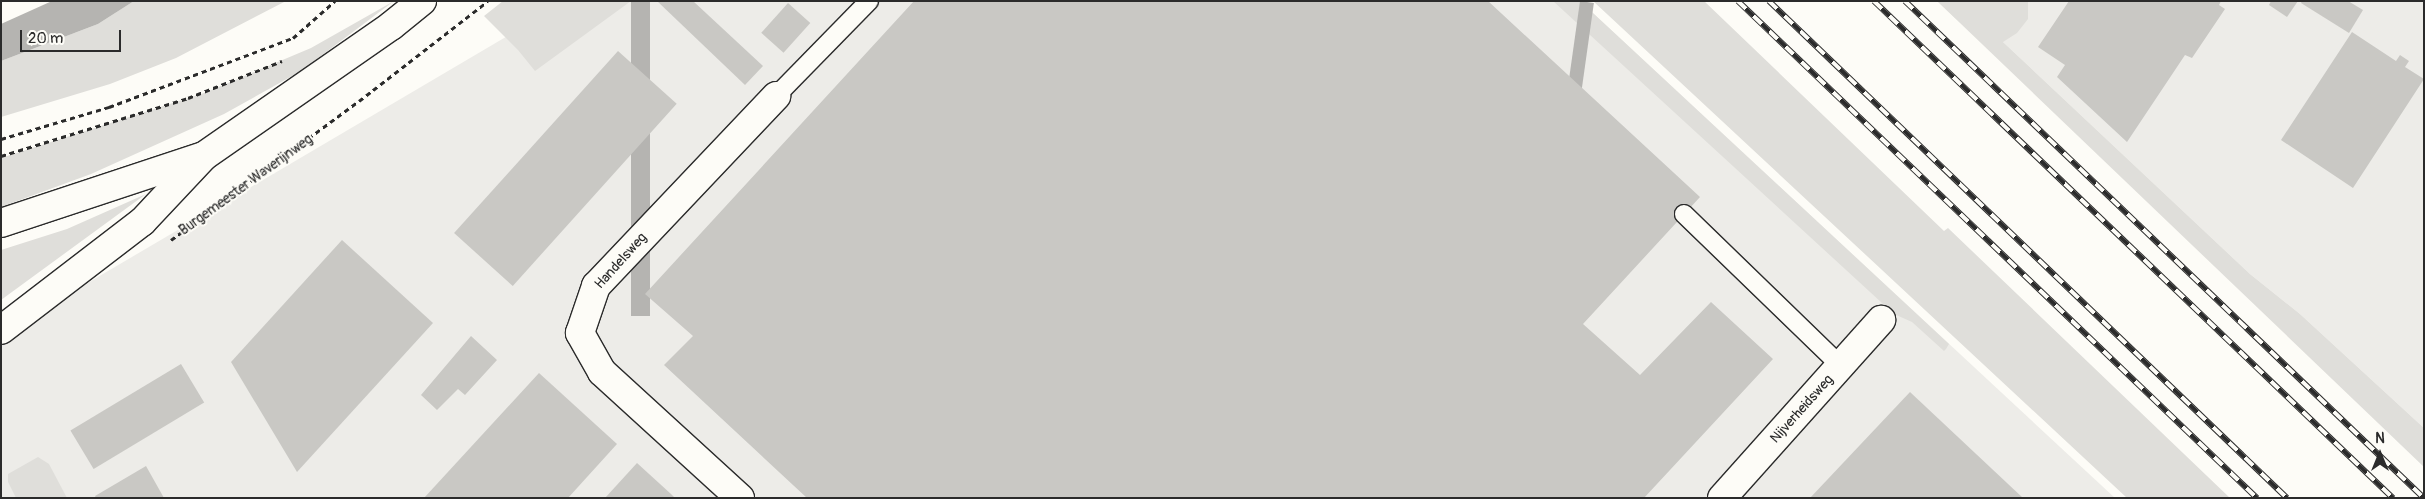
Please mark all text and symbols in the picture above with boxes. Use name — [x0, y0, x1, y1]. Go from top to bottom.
scale bar — [22, 20, 124, 52]
text: 20 m — [28, 29, 63, 48]
street label: Burgemeester Waverijnweg — [176, 131, 316, 239]
street label: Handelsweg — [591, 229, 651, 293]
street label: Nijverheidsweg — [1767, 371, 1837, 447]
north arrow — [2355, 429, 2405, 479]
text: N — [2375, 430, 2385, 447]

